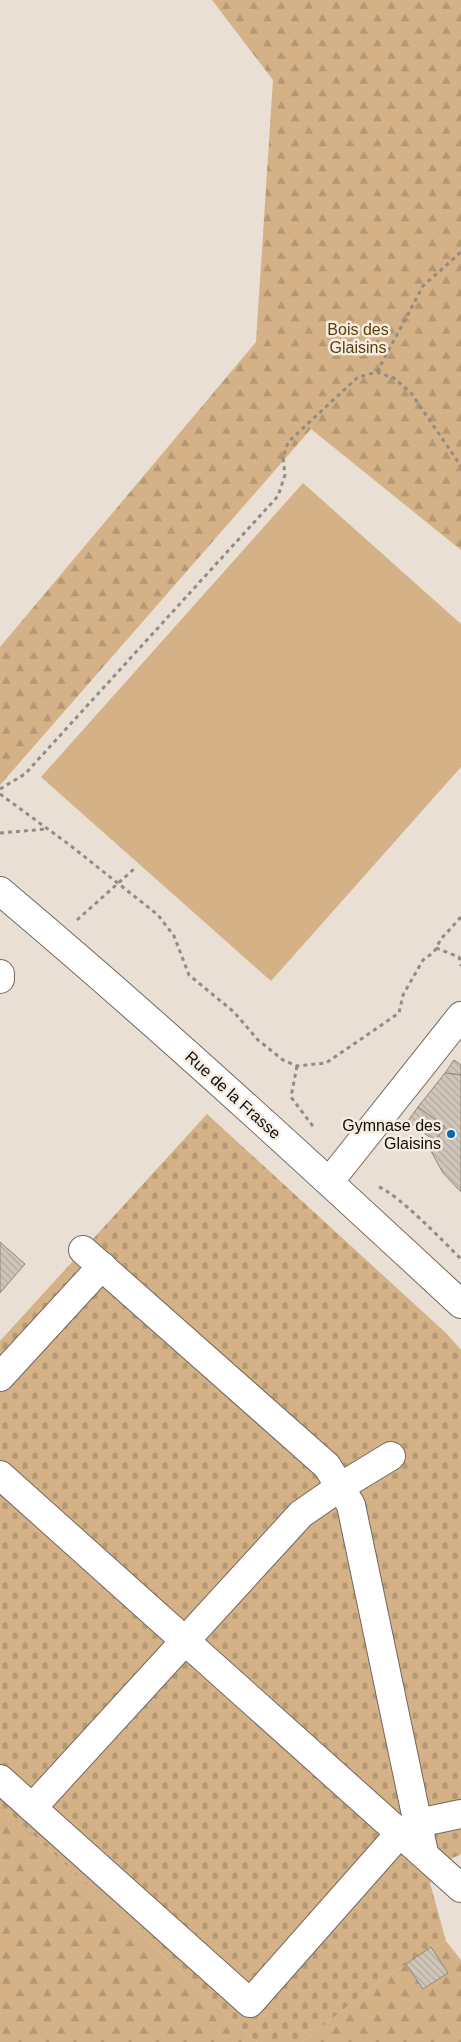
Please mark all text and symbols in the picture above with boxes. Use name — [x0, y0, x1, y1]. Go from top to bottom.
park label: Bois des Glaisins — [327, 321, 389, 356]
street label: Rue de la Frasse — [182, 1048, 284, 1142]
place label: Gymnase des Glaisins — [342, 1117, 441, 1152]
marker: Gymnase des Glaisins — [445, 1128, 457, 1140]

